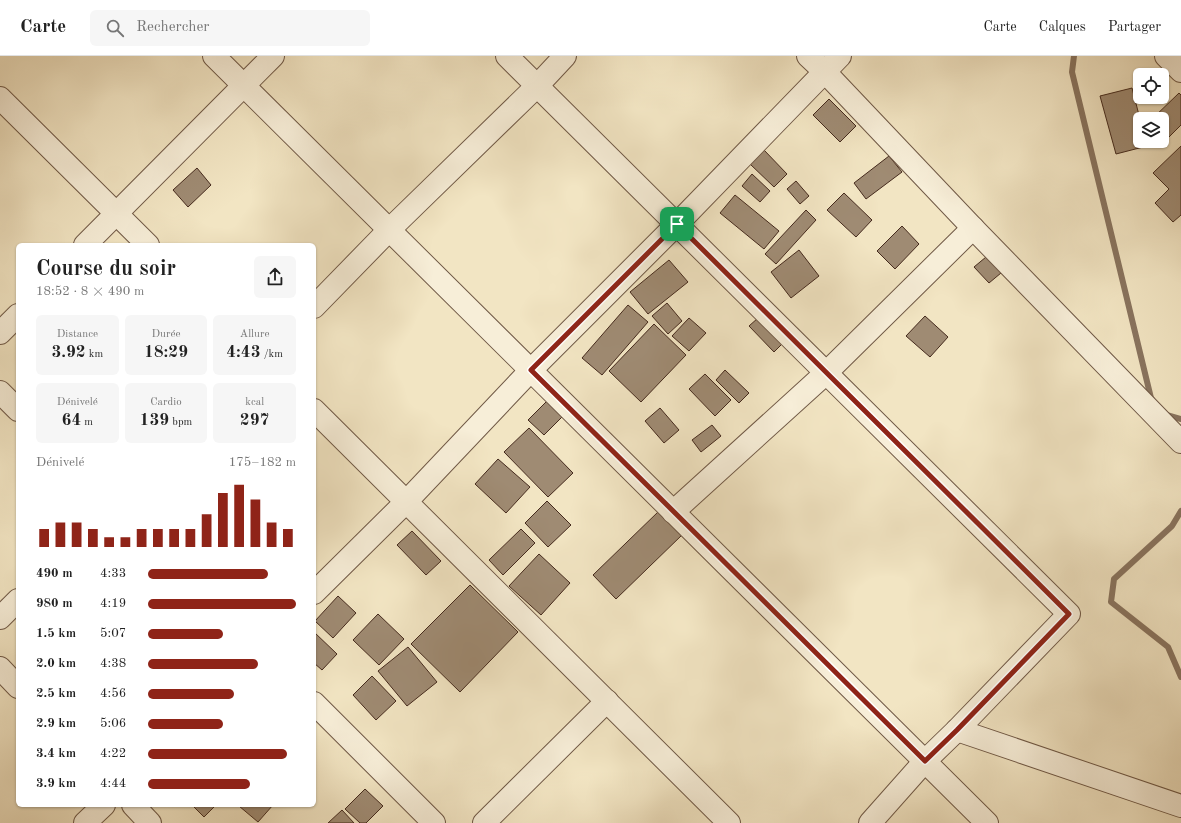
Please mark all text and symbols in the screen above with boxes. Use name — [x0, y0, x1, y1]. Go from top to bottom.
search box — [90, 10, 370, 46]
icon: search — [104, 17, 126, 39]
text: Carte — [20, 18, 66, 37]
text: Rechercher — [136, 20, 209, 35]
text: Carte — [983, 20, 1017, 34]
text: Calques — [1039, 20, 1086, 34]
text: Partager — [1108, 20, 1161, 34]
map controls — [1133, 68, 1169, 148]
button: locate — [1133, 68, 1169, 104]
button: layers — [1133, 112, 1169, 148]
pin — [660, 207, 694, 241]
icon: arrive — [666, 213, 688, 235]
button: share — [254, 256, 296, 298]
text: Course du soir — [36, 258, 176, 280]
text: 18:52 · 8 × 490 m — [36, 285, 144, 298]
text: Distance — [57, 329, 98, 340]
text: Durée — [151, 329, 181, 340]
text: Allure — [240, 329, 270, 340]
text: 3.92 — [51, 344, 86, 361]
text: 18:29 — [144, 344, 188, 361]
text: 4:43 — [226, 344, 261, 361]
text: km — [86, 349, 103, 360]
text: /km — [261, 349, 283, 360]
text: Dénivelé — [57, 397, 98, 408]
text: Cardio — [150, 397, 182, 408]
text: kcal — [245, 397, 264, 408]
text: 64 — [62, 412, 81, 429]
text: 139 — [140, 412, 169, 429]
text: 297 — [240, 412, 269, 429]
text: m — [81, 417, 93, 428]
text: bpm — [169, 417, 192, 428]
text: Dénivelé — [36, 456, 84, 469]
text: 175–182 m — [229, 456, 296, 469]
text: 490 m — [36, 567, 73, 580]
text: 4:33 — [100, 567, 126, 580]
text: 980 m — [36, 597, 73, 610]
text: 4:19 — [100, 597, 126, 610]
text: 1.5 km — [36, 627, 76, 640]
text: 5:07 — [100, 627, 126, 640]
text: 2.0 km — [36, 657, 76, 670]
text: 4:38 — [100, 657, 126, 670]
text: 2.5 km — [36, 687, 76, 700]
text: 4:56 — [100, 687, 126, 700]
text: 2.9 km — [36, 717, 76, 730]
text: 5:06 — [100, 717, 126, 730]
text: 3.4 km — [36, 747, 76, 760]
text: 4:22 — [100, 747, 126, 760]
text: 3.9 km — [36, 777, 76, 790]
text: 4:44 — [100, 777, 126, 790]

